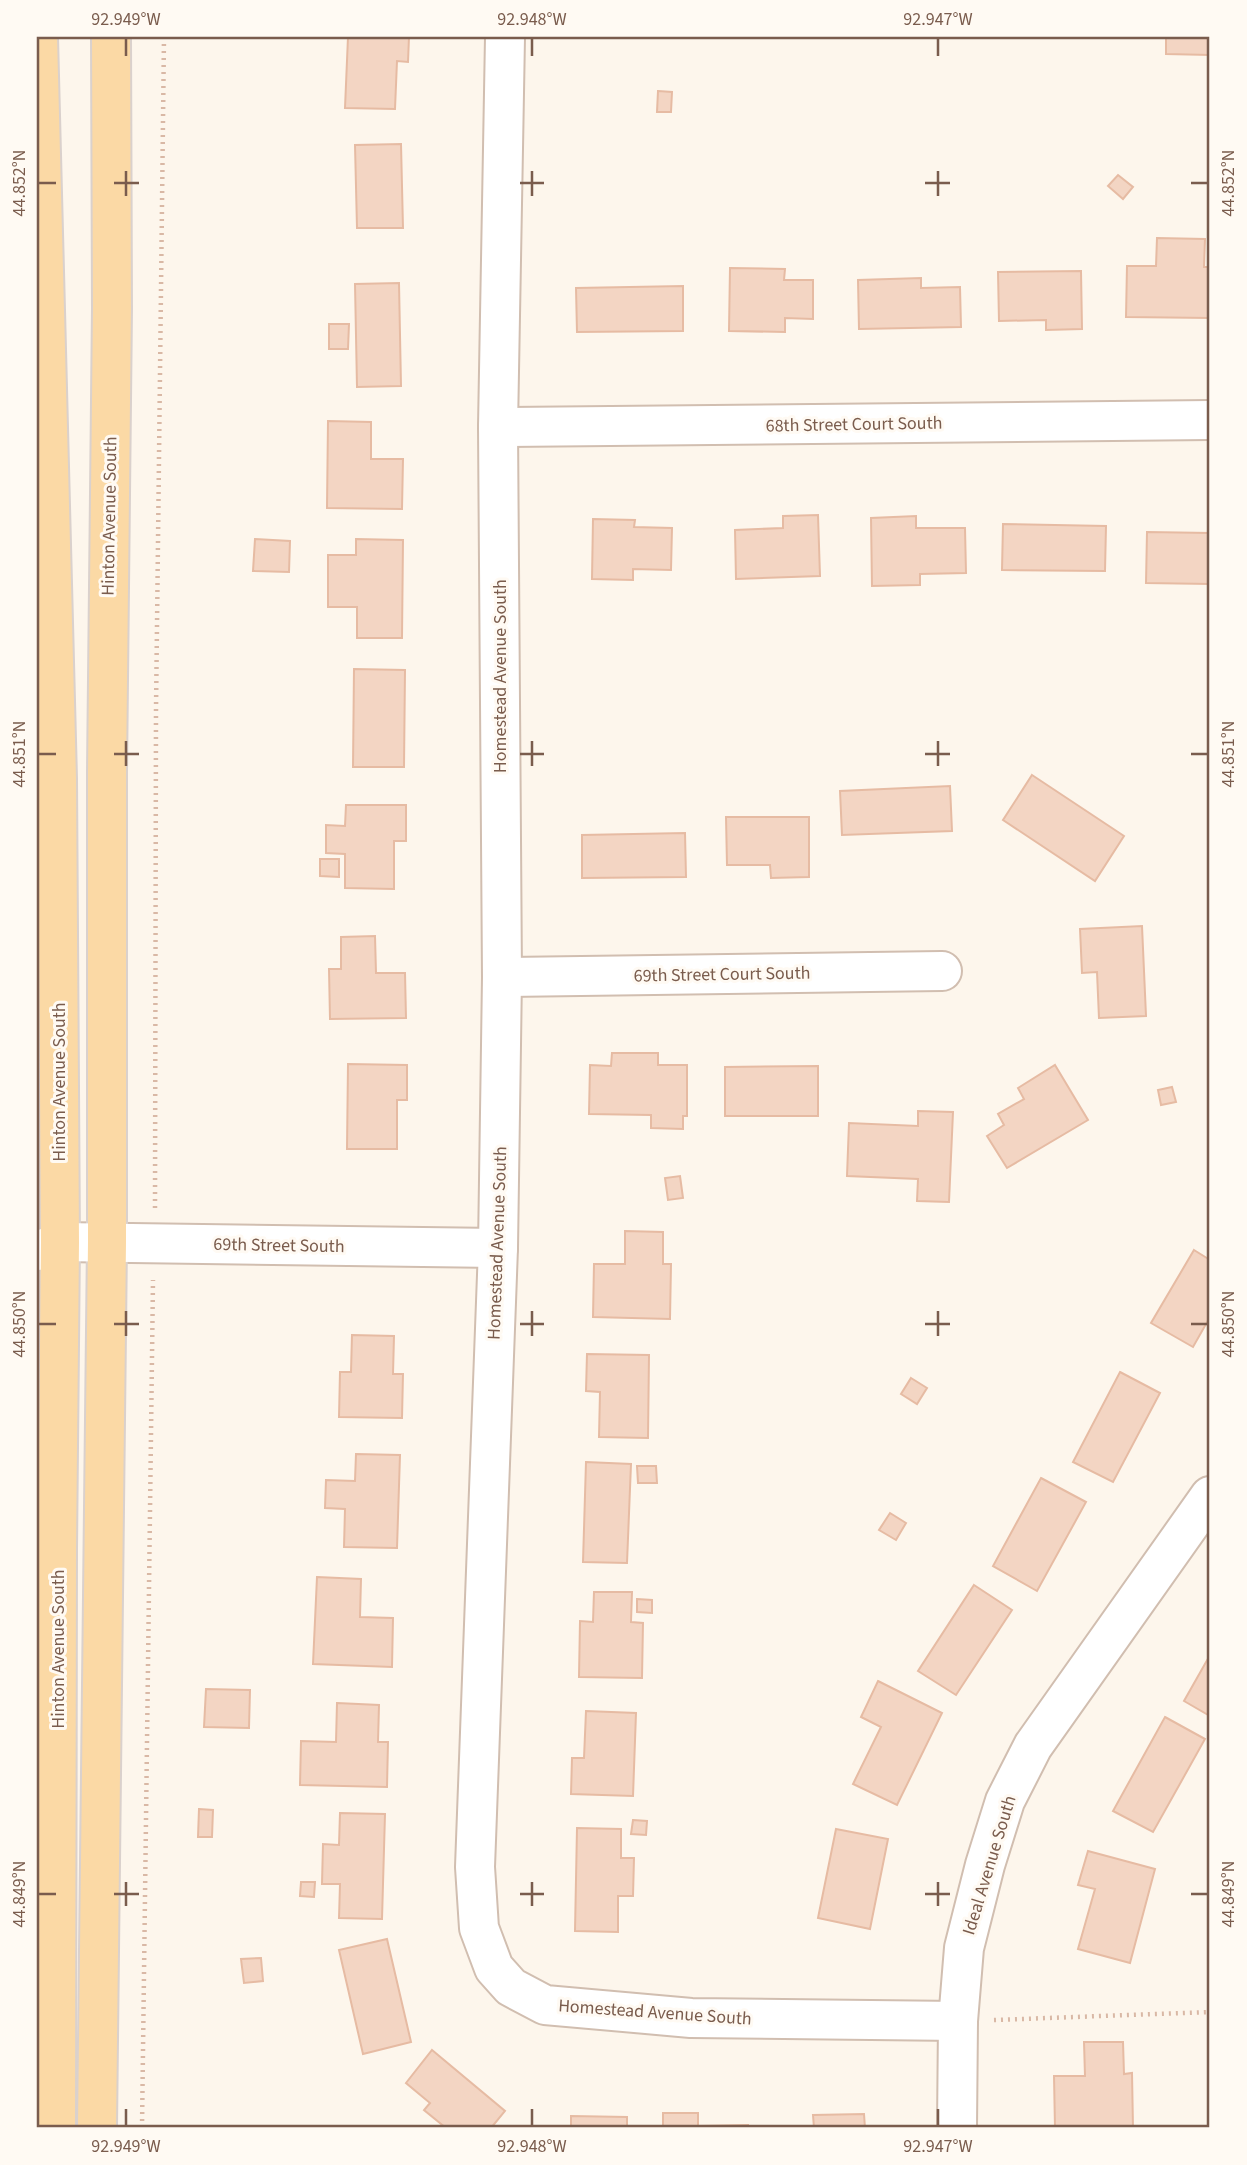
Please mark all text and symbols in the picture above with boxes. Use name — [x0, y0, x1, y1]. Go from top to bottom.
text: 92.949°W — [91, 7, 161, 32]
text: 92.948°W — [497, 7, 567, 32]
text: 92.947°W — [903, 7, 973, 32]
text: 44.852°N — [7, 150, 32, 216]
text: 44.852°N — [1216, 150, 1241, 216]
street label: 68th Street Court South — [765, 410, 943, 439]
street label: Hinton Avenue South — [96, 436, 123, 596]
street label: Homestead Avenue South — [488, 579, 513, 773]
text: 44.851°N — [7, 721, 32, 787]
text: 44.851°N — [1216, 721, 1241, 787]
street label: 69th Street Court South — [633, 960, 811, 989]
street label: Hinton Avenue South — [47, 1002, 72, 1162]
street label: Homestead Avenue South — [482, 1146, 513, 1340]
street label: 69th Street South — [213, 1232, 345, 1259]
text: 44.850°N — [7, 1291, 32, 1357]
text: 44.850°N — [1216, 1291, 1241, 1357]
street label: Hinton Avenue South — [46, 1569, 71, 1729]
street label: Ideal Avenue South — [956, 1792, 1023, 1938]
text: 44.849°N — [7, 1861, 32, 1927]
text: 44.849°N — [1216, 1861, 1241, 1927]
street label: Homestead Avenue South — [557, 1993, 753, 2032]
text: 92.949°W — [91, 2134, 161, 2159]
text: 92.948°W — [497, 2134, 567, 2159]
text: 92.947°W — [903, 2134, 973, 2159]

